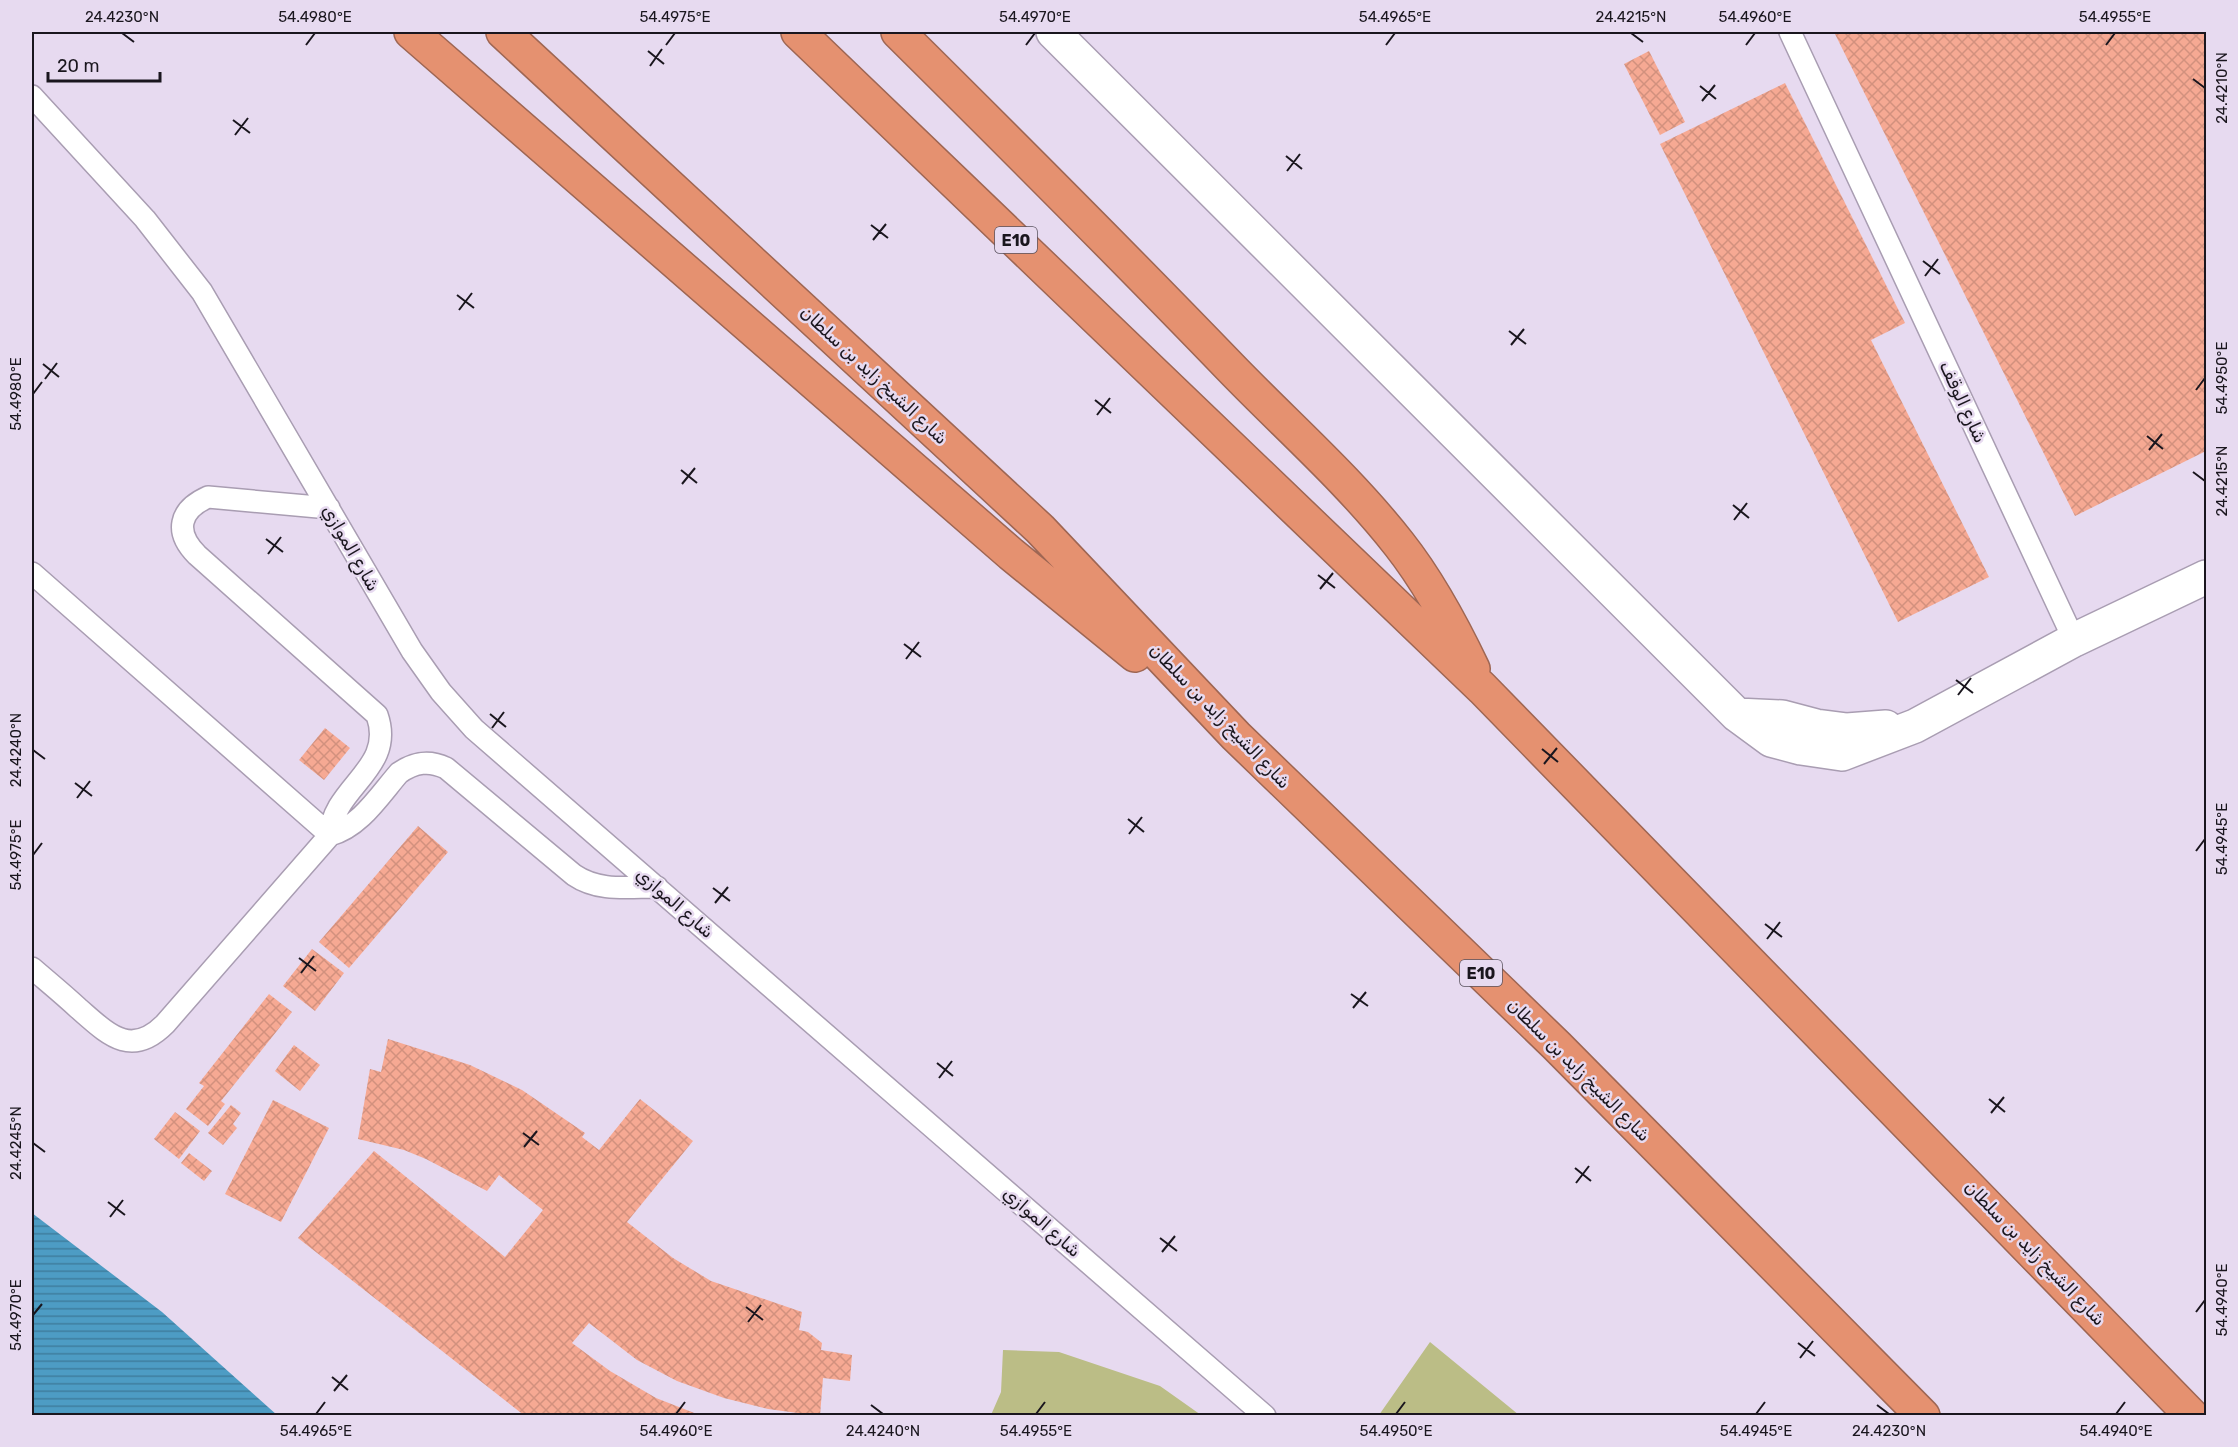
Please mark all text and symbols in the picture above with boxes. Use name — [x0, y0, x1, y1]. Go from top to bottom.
text: 24.4230°N — [85, 8, 159, 26]
text: 54.4980°E — [278, 8, 352, 26]
text: 54.4975°E — [639, 8, 711, 26]
text: 54.4970°E — [999, 8, 1071, 26]
text: 54.4965°E — [1359, 8, 1431, 26]
text: 24.4215°N — [1596, 8, 1667, 26]
text: 54.4960°E — [1719, 8, 1791, 26]
text: 54.4955°E — [2079, 8, 2151, 26]
scale bar — [48, 45, 160, 83]
text: 24.4210°N — [2213, 52, 2231, 124]
text: 20 m — [57, 55, 99, 77]
road number: E10 — [995, 227, 1037, 253]
street label: شارع الشيخ زايد بن سلطان — [794, 301, 952, 450]
text: 54.4950°E — [2213, 342, 2231, 414]
text: 54.4980°E — [7, 357, 25, 431]
street label: شارع الوقف — [1934, 358, 1992, 447]
text: 24.4215°N — [2213, 446, 2231, 517]
street label: شارع الموازي — [317, 501, 385, 596]
street label: شارع الشيخ زايد بن سلطان — [1144, 639, 1295, 795]
text: 24.4240°N — [7, 713, 25, 787]
text: 54.4945°E — [2213, 803, 2231, 875]
text: 54.4975°E — [7, 819, 25, 891]
street label: شارع الموازي — [631, 863, 718, 944]
road number: E10 — [1460, 960, 1502, 986]
street label: شارع الشيخ زايد بن سلطان — [1501, 994, 1655, 1148]
text: 24.4245°N — [7, 1106, 25, 1180]
street label: شارع الشيخ زايد بن سلطان — [1959, 1176, 2110, 1332]
street label: شارع الموازي — [998, 1182, 1085, 1263]
text: 54.4940°E — [2213, 1263, 2231, 1337]
text: 54.4970°E — [7, 1279, 25, 1351]
text: 54.4965°E — [280, 1422, 352, 1440]
text: 54.4960°E — [640, 1422, 712, 1440]
text: 24.4240°N — [846, 1422, 920, 1440]
text: 54.4955°E — [1000, 1422, 1072, 1440]
text: 54.4950°E — [1360, 1422, 1432, 1440]
text: 54.4945°E — [1720, 1422, 1792, 1440]
text: 24.4230°N — [1852, 1422, 1926, 1440]
text: 54.4940°E — [2079, 1422, 2153, 1440]

